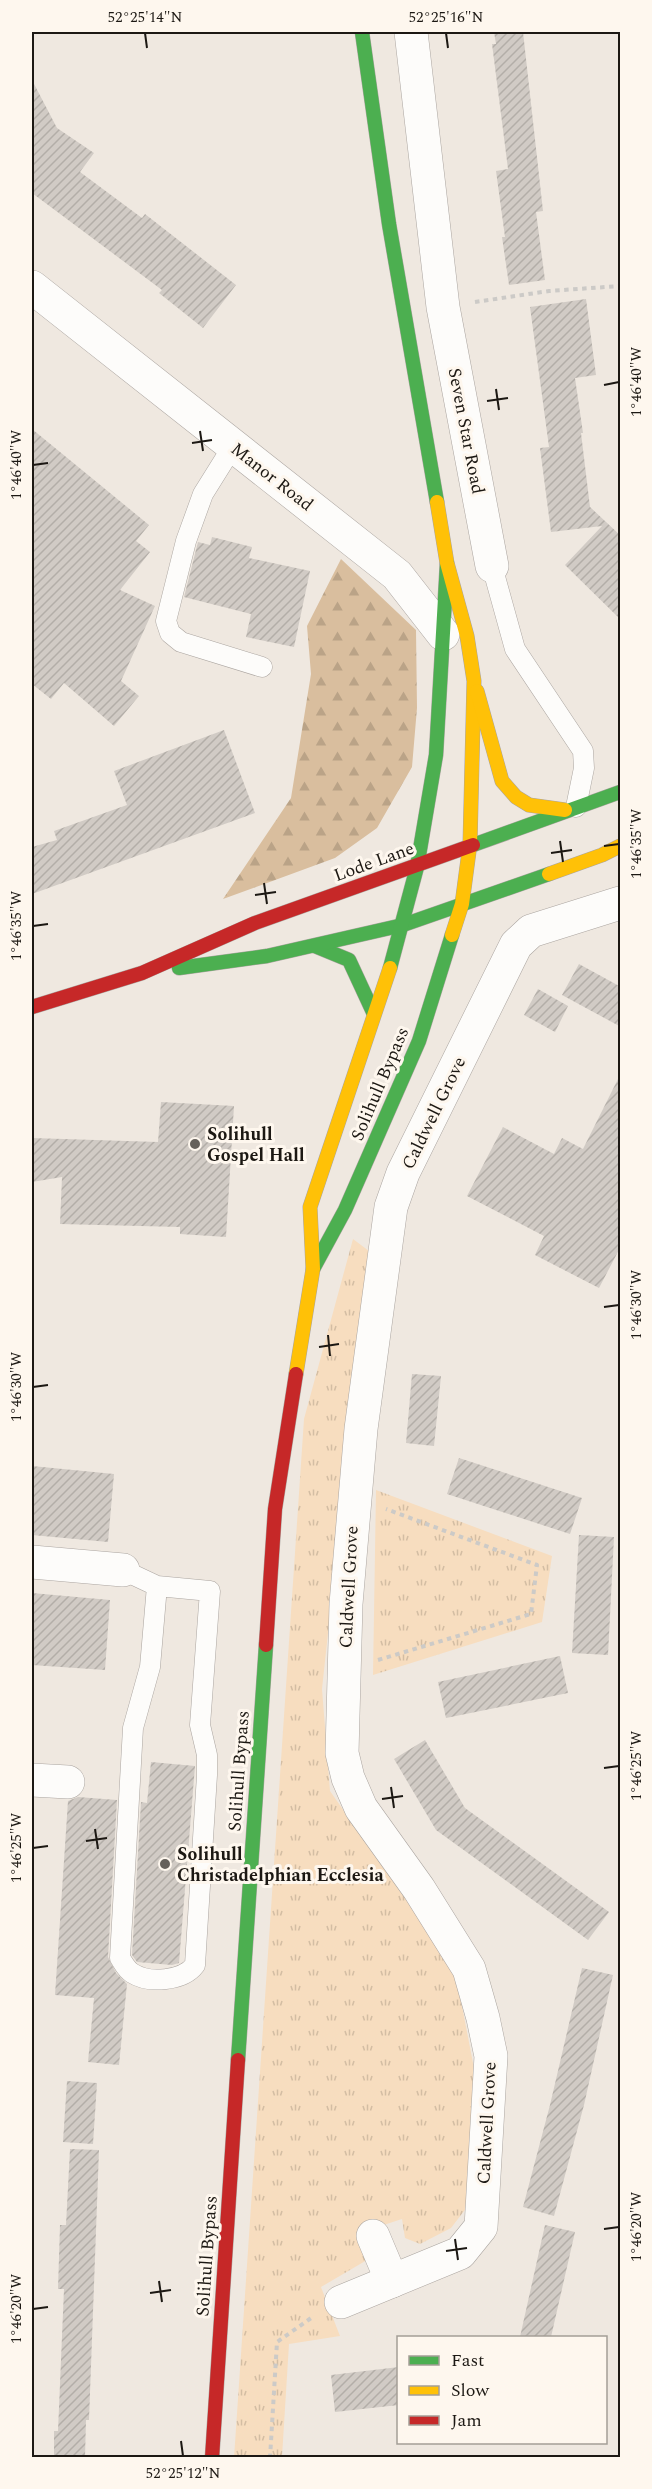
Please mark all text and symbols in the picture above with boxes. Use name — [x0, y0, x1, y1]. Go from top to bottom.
text: 52°25'14"N — [108, 6, 183, 29]
text: 52°25'16"N — [409, 6, 484, 29]
text: 1°46'40"W — [625, 347, 648, 417]
street label: Seven Star Road — [441, 366, 491, 496]
text: 1°46'40"W — [5, 430, 28, 500]
street label: Manor Road — [225, 436, 319, 518]
text: 1°46'35"W — [625, 809, 648, 879]
street label: Lode Lane — [330, 835, 418, 889]
text: 1°46'35"W — [5, 891, 28, 961]
street label: Solihull Bypass — [344, 1023, 416, 1145]
street label: Caldwell Grove — [395, 1052, 473, 1174]
place label: Solihull Gospel Hall — [207, 1121, 305, 1169]
marker: Solihull Gospel Hall — [188, 1137, 202, 1151]
text: 1°46'30"W — [625, 1270, 648, 1340]
text: 1°46'30"W — [5, 1352, 28, 1422]
street label: Caldwell Grove — [332, 1525, 366, 1649]
street label: Solihull Bypass — [221, 1710, 257, 1832]
text: 1°46'25"W — [625, 1731, 648, 1801]
text: 1°46'25"W — [5, 1813, 28, 1883]
place label: Solihull Christadelphian Ecclesia — [177, 1841, 385, 1889]
marker: Solihull Christadelphian Ecclesia — [158, 1857, 172, 1871]
street label: Caldwell Grove — [470, 2061, 504, 2185]
text: 1°46'20"W — [625, 2192, 648, 2262]
street label: Solihull Bypass — [189, 2195, 225, 2317]
text: 1°46'20"W — [5, 2274, 28, 2344]
legend — [397, 2336, 607, 2444]
text: Fast — [451, 2347, 484, 2374]
text: Slow — [451, 2377, 490, 2404]
text: Jam — [451, 2407, 482, 2434]
text: 52°25'12"N — [146, 2462, 221, 2485]

